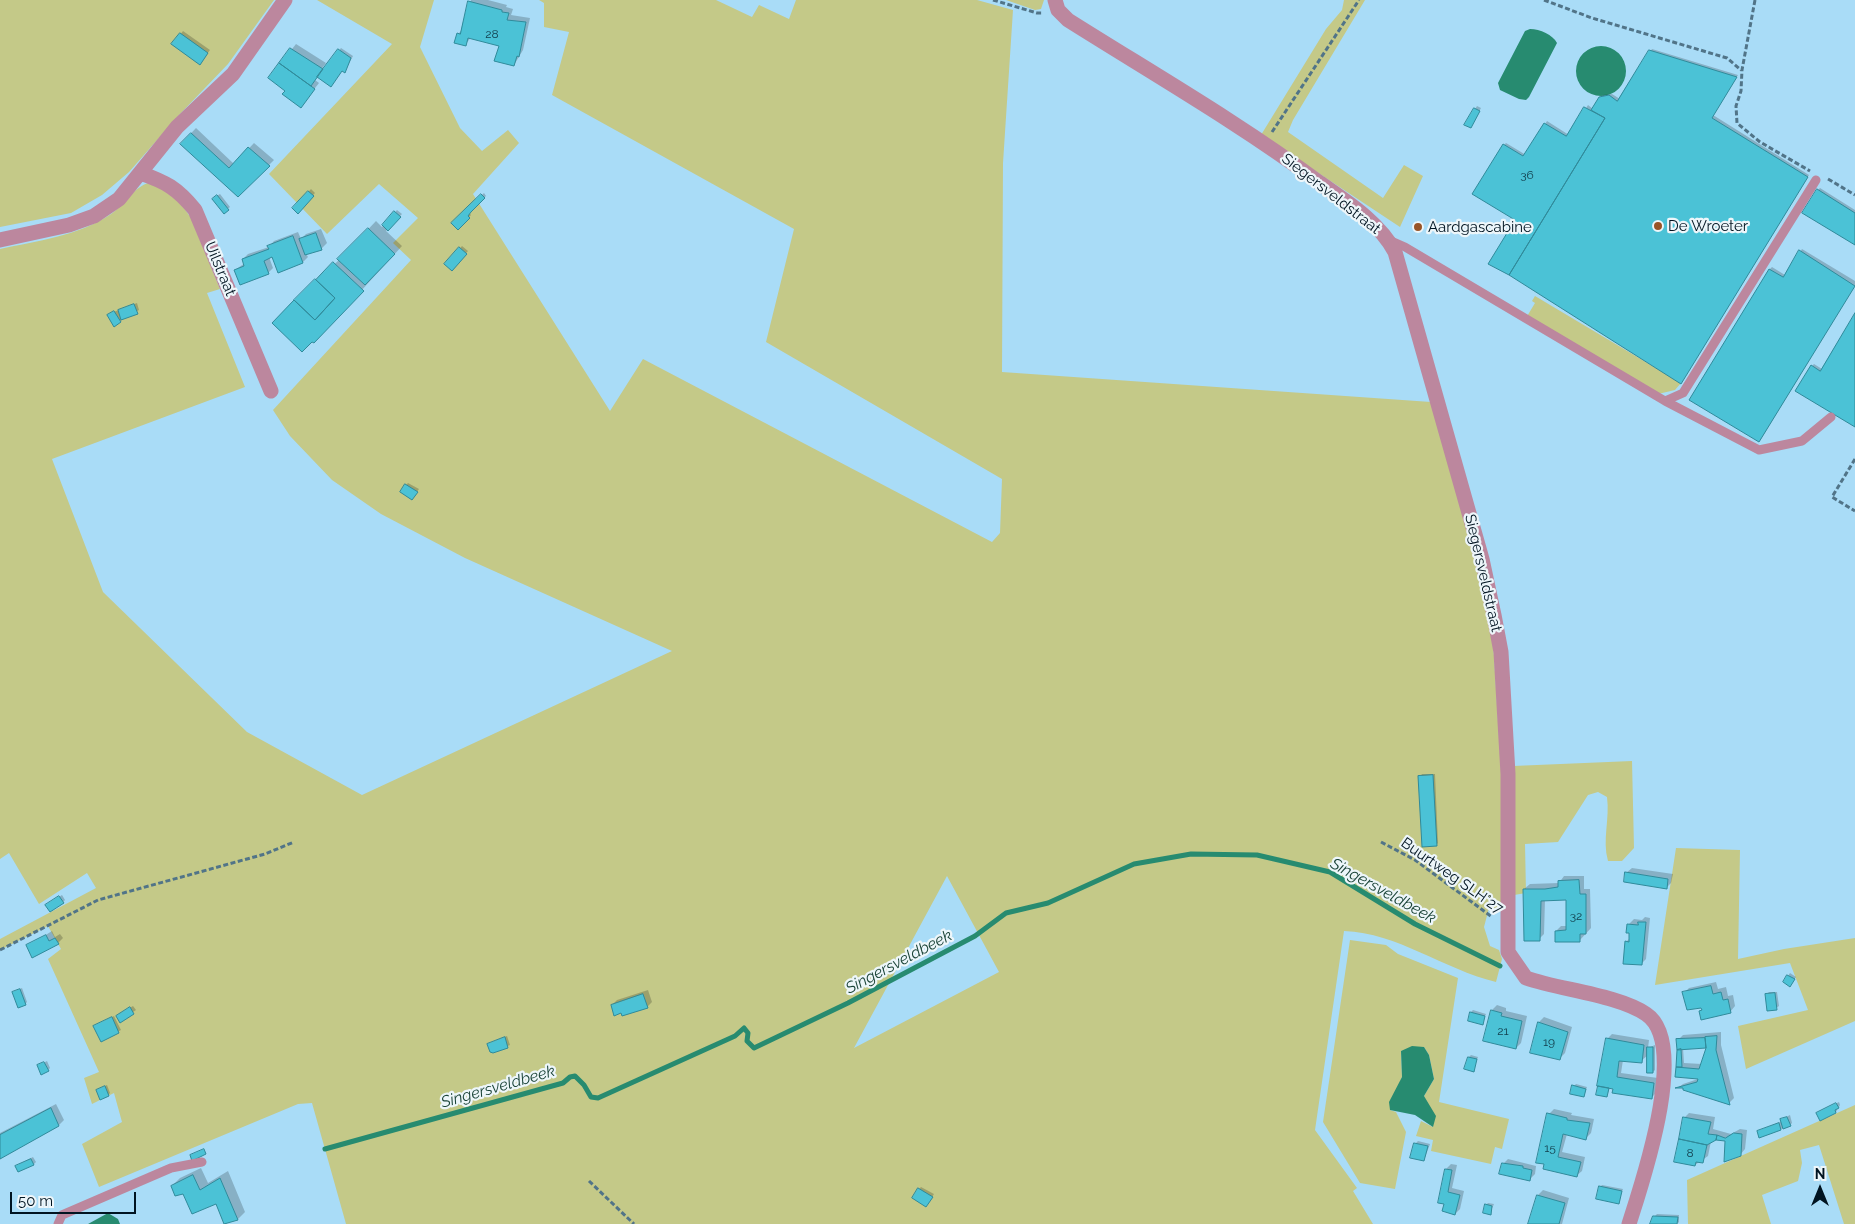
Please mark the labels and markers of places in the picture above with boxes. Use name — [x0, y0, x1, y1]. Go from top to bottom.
place label: De Wroeter — [1668, 217, 1748, 235]
place label: Aardgascabine — [1428, 218, 1532, 236]
marker: De Wroeter — [1652, 220, 1664, 232]
marker: Aardgascabine — [1412, 221, 1424, 233]

